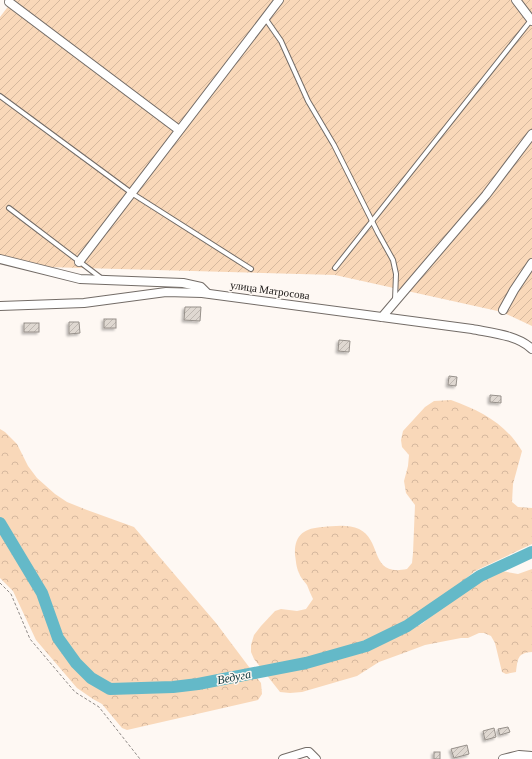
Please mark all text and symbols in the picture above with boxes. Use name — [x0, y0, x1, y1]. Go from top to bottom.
street label: улица Матросова — [229, 278, 311, 302]
water label: Ведуга — [216, 667, 252, 687]

